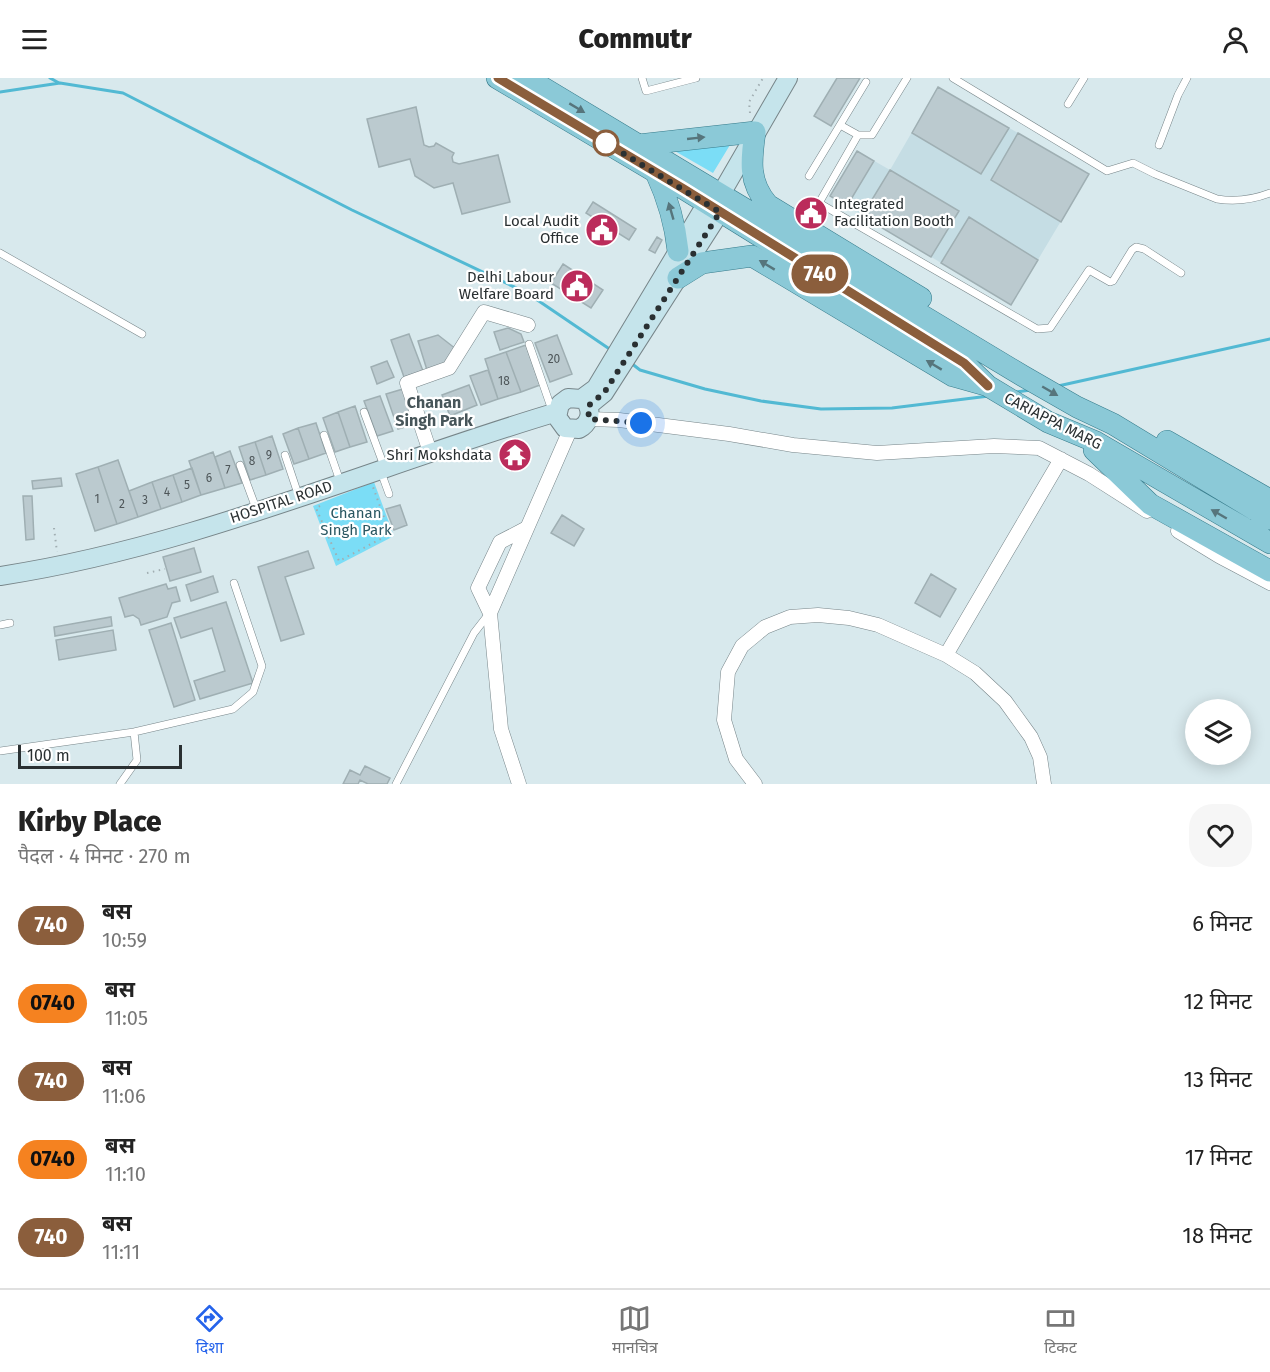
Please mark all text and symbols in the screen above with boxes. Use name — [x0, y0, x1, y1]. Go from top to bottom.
icon: menu — [18, 23, 51, 56]
text: Commutr — [578, 23, 692, 55]
icon: person — [1219, 23, 1252, 56]
one-way arrow — [569, 103, 586, 114]
unlabelled marker — [593, 130, 619, 156]
one-way arrow — [687, 134, 706, 143]
public building icon: Integrated Facilitation Booth — [793, 195, 829, 231]
place label: Integrated Facilitation Booth — [834, 195, 954, 230]
one-way arrow — [666, 202, 676, 220]
place label: Local Audit Office — [504, 212, 580, 247]
public building icon: Local Audit Office — [584, 212, 620, 248]
line badge: 740 — [786, 254, 854, 294]
one-way arrow — [758, 260, 775, 270]
text: 740 — [803, 261, 837, 287]
place label: Delhi Labour Welfare Board — [459, 268, 554, 303]
public building icon: Delhi Labour Welfare Board — [559, 268, 595, 304]
house number: 20 — [548, 352, 561, 366]
one-way arrow — [925, 360, 942, 370]
house number: 18 — [498, 374, 510, 388]
one-way arrow — [1042, 386, 1058, 397]
street label: CARIAPPA MARG — [1001, 389, 1105, 453]
district label: Chanan Singh Park — [395, 393, 473, 430]
your location — [626, 408, 656, 438]
temple icon: Shri Mokshdata — [497, 437, 533, 473]
place label: Shri Mokshdata — [387, 446, 492, 464]
house number: 9 — [266, 448, 272, 462]
house number: 8 — [249, 454, 256, 468]
house number: 7 — [225, 463, 231, 477]
house number: 6 — [206, 471, 212, 485]
street label: HOSPITAL ROAD — [228, 477, 334, 527]
house number: 5 — [184, 478, 190, 492]
house number: 4 — [164, 485, 171, 499]
house number: 1 — [94, 492, 100, 506]
house number: 3 — [142, 493, 148, 507]
house number: 2 — [119, 497, 125, 511]
park label: Chanan Singh Park — [320, 504, 392, 539]
one-way arrow — [1211, 508, 1227, 519]
map controls — [1185, 699, 1251, 765]
button: layers — [1185, 699, 1251, 765]
scale bar — [18, 742, 182, 770]
text: 100 m — [27, 746, 70, 765]
button: heart — [1189, 804, 1252, 867]
text: Kirby Place — [18, 805, 162, 838]
text: पैदल · 4 मिनट · 270 m — [18, 844, 191, 868]
text: बस — [102, 898, 132, 925]
text: 6 मिनट — [1192, 910, 1252, 937]
text: 740 — [34, 912, 68, 938]
text: 10:59 — [102, 928, 147, 952]
text: बस — [105, 976, 135, 1003]
text: 12 मिनट — [1184, 988, 1252, 1015]
text: 0740 — [30, 990, 75, 1016]
text: 11:05 — [105, 1006, 148, 1030]
text: बस — [102, 1054, 132, 1081]
text: 13 मिनट — [1184, 1066, 1252, 1093]
text: 740 — [34, 1068, 68, 1094]
text: 11:06 — [102, 1084, 146, 1108]
text: बस — [105, 1132, 135, 1159]
text: 17 मिनट — [1185, 1144, 1252, 1171]
text: 0740 — [30, 1146, 75, 1172]
text: 11:10 — [105, 1162, 146, 1186]
text: बस — [102, 1210, 132, 1237]
text: 18 मिनट — [1182, 1222, 1252, 1249]
text: 740 — [34, 1224, 68, 1250]
text: 11:11 — [102, 1240, 140, 1264]
tab: दिशा — [193, 1302, 226, 1360]
tab: मानचित्र — [612, 1302, 658, 1360]
tab: टिकट — [1044, 1302, 1077, 1360]

